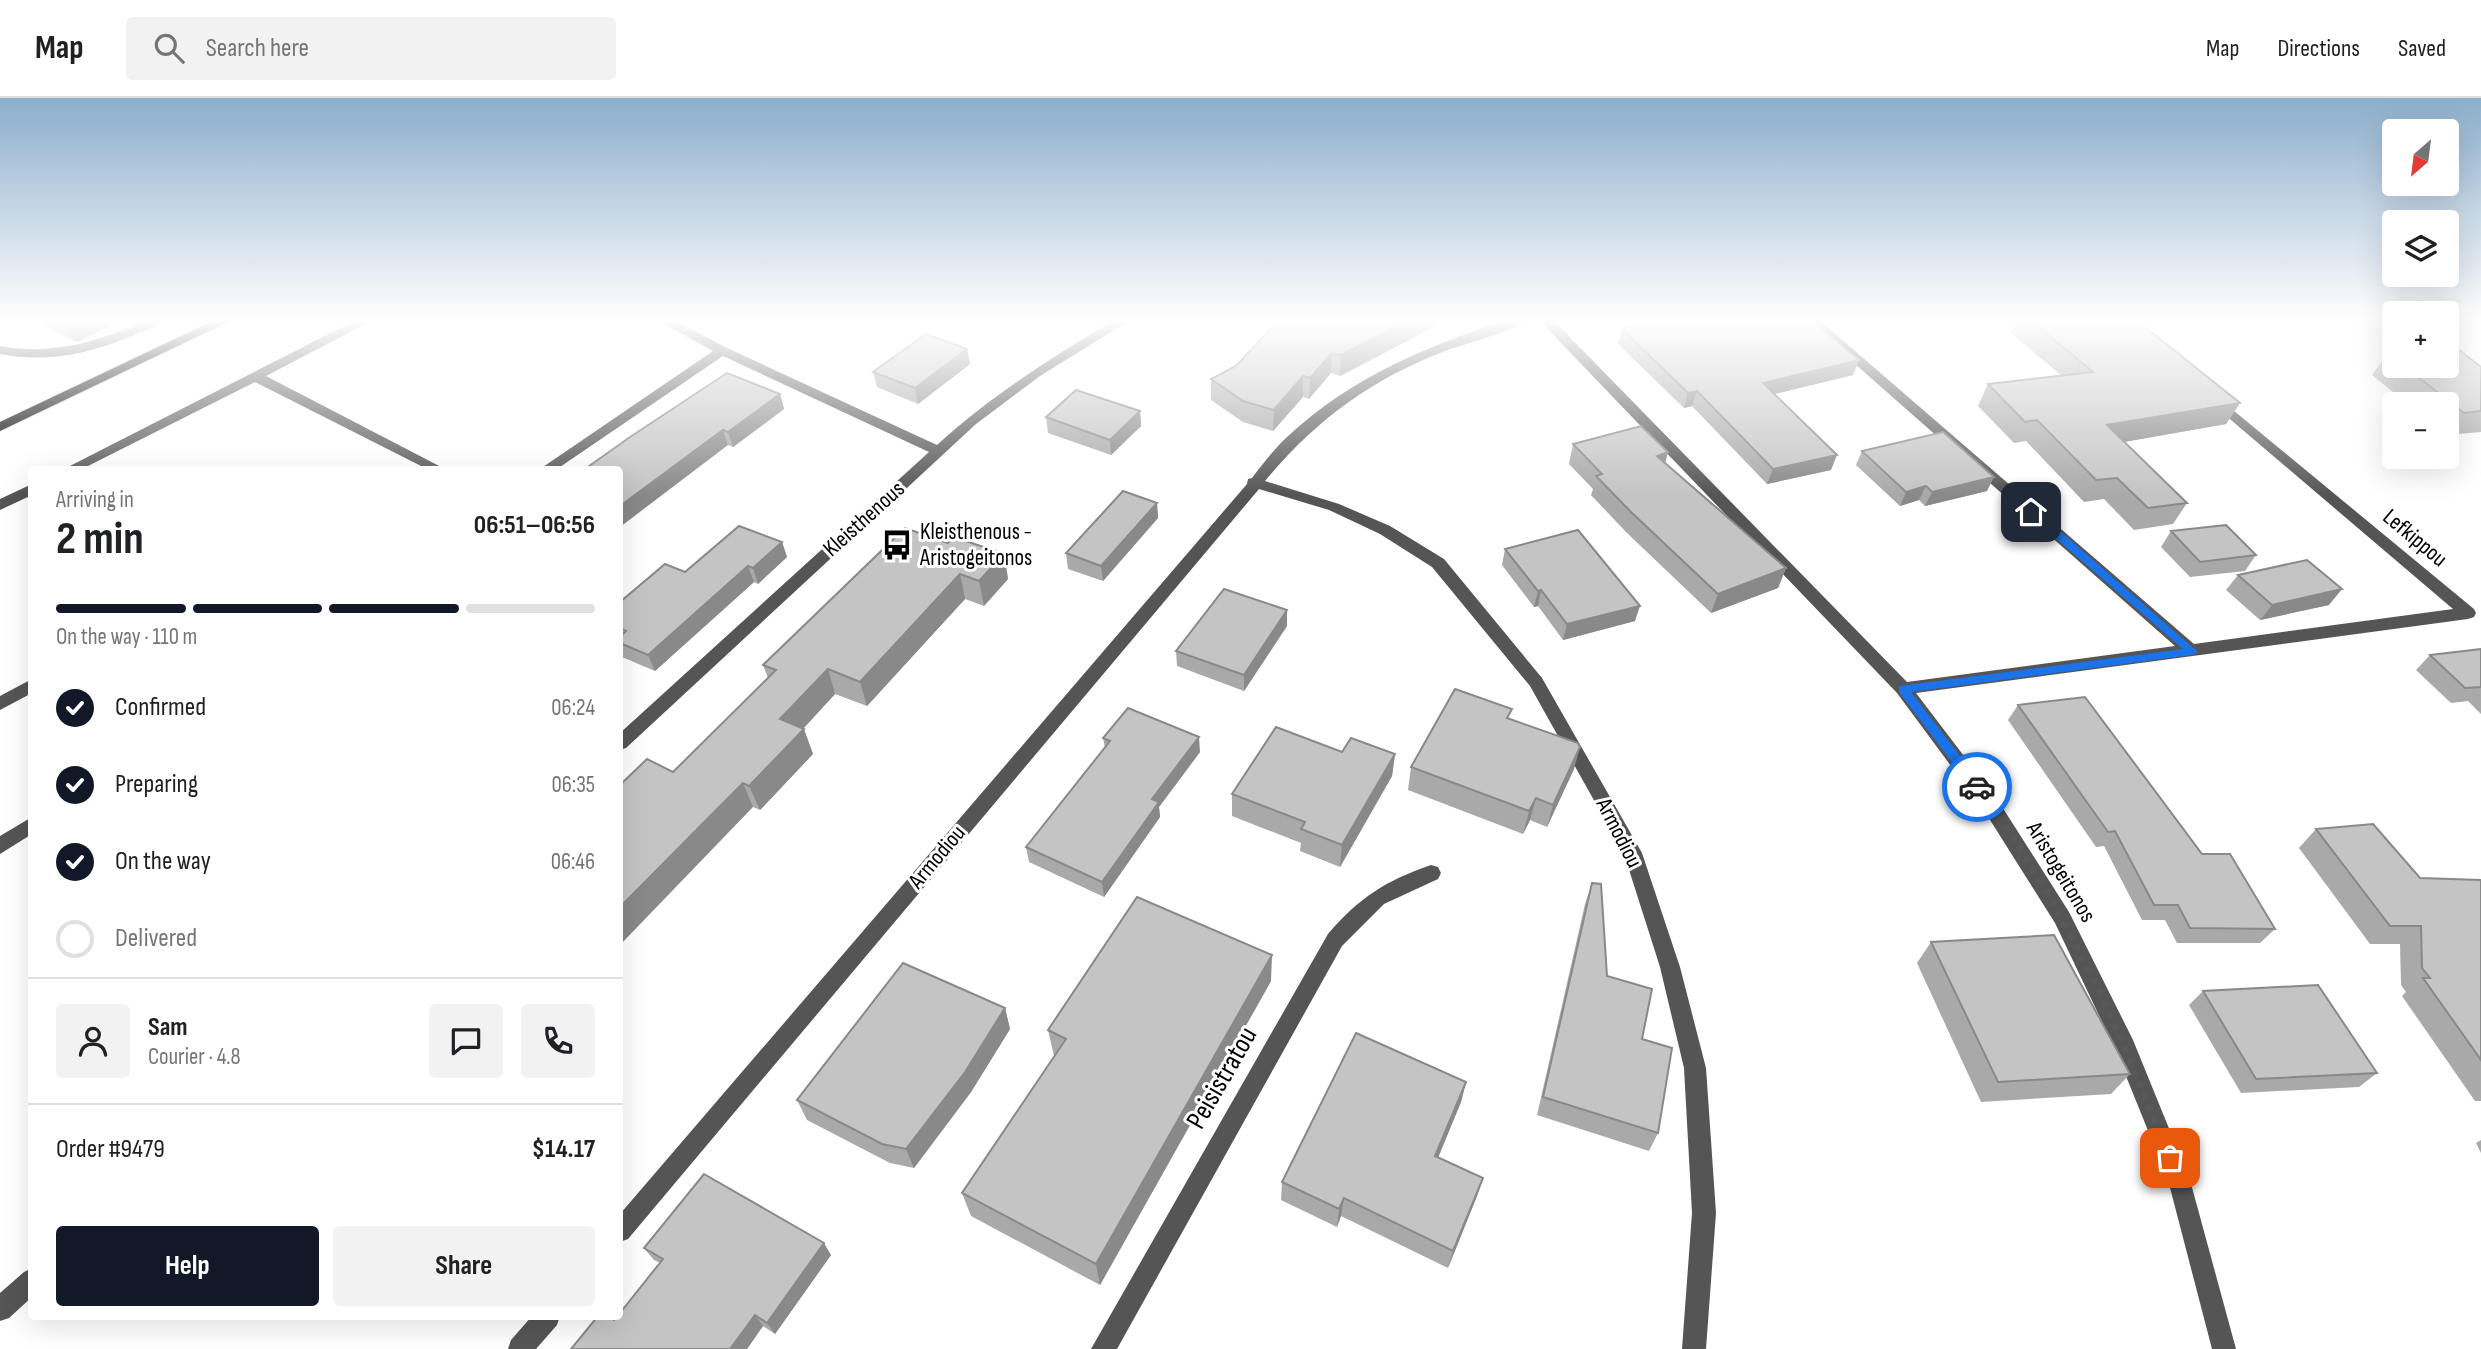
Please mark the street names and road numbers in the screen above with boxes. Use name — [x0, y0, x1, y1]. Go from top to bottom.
street label: Kleisthenous — [818, 475, 910, 563]
street label: Lefkippou — [2377, 503, 2453, 573]
street label: Armodiou — [1589, 793, 1648, 872]
street label: Aristogeitonos — [2020, 816, 2102, 927]
street label: Armodiou — [902, 820, 972, 895]
street label: Peisistratou — [1180, 1021, 1264, 1135]

